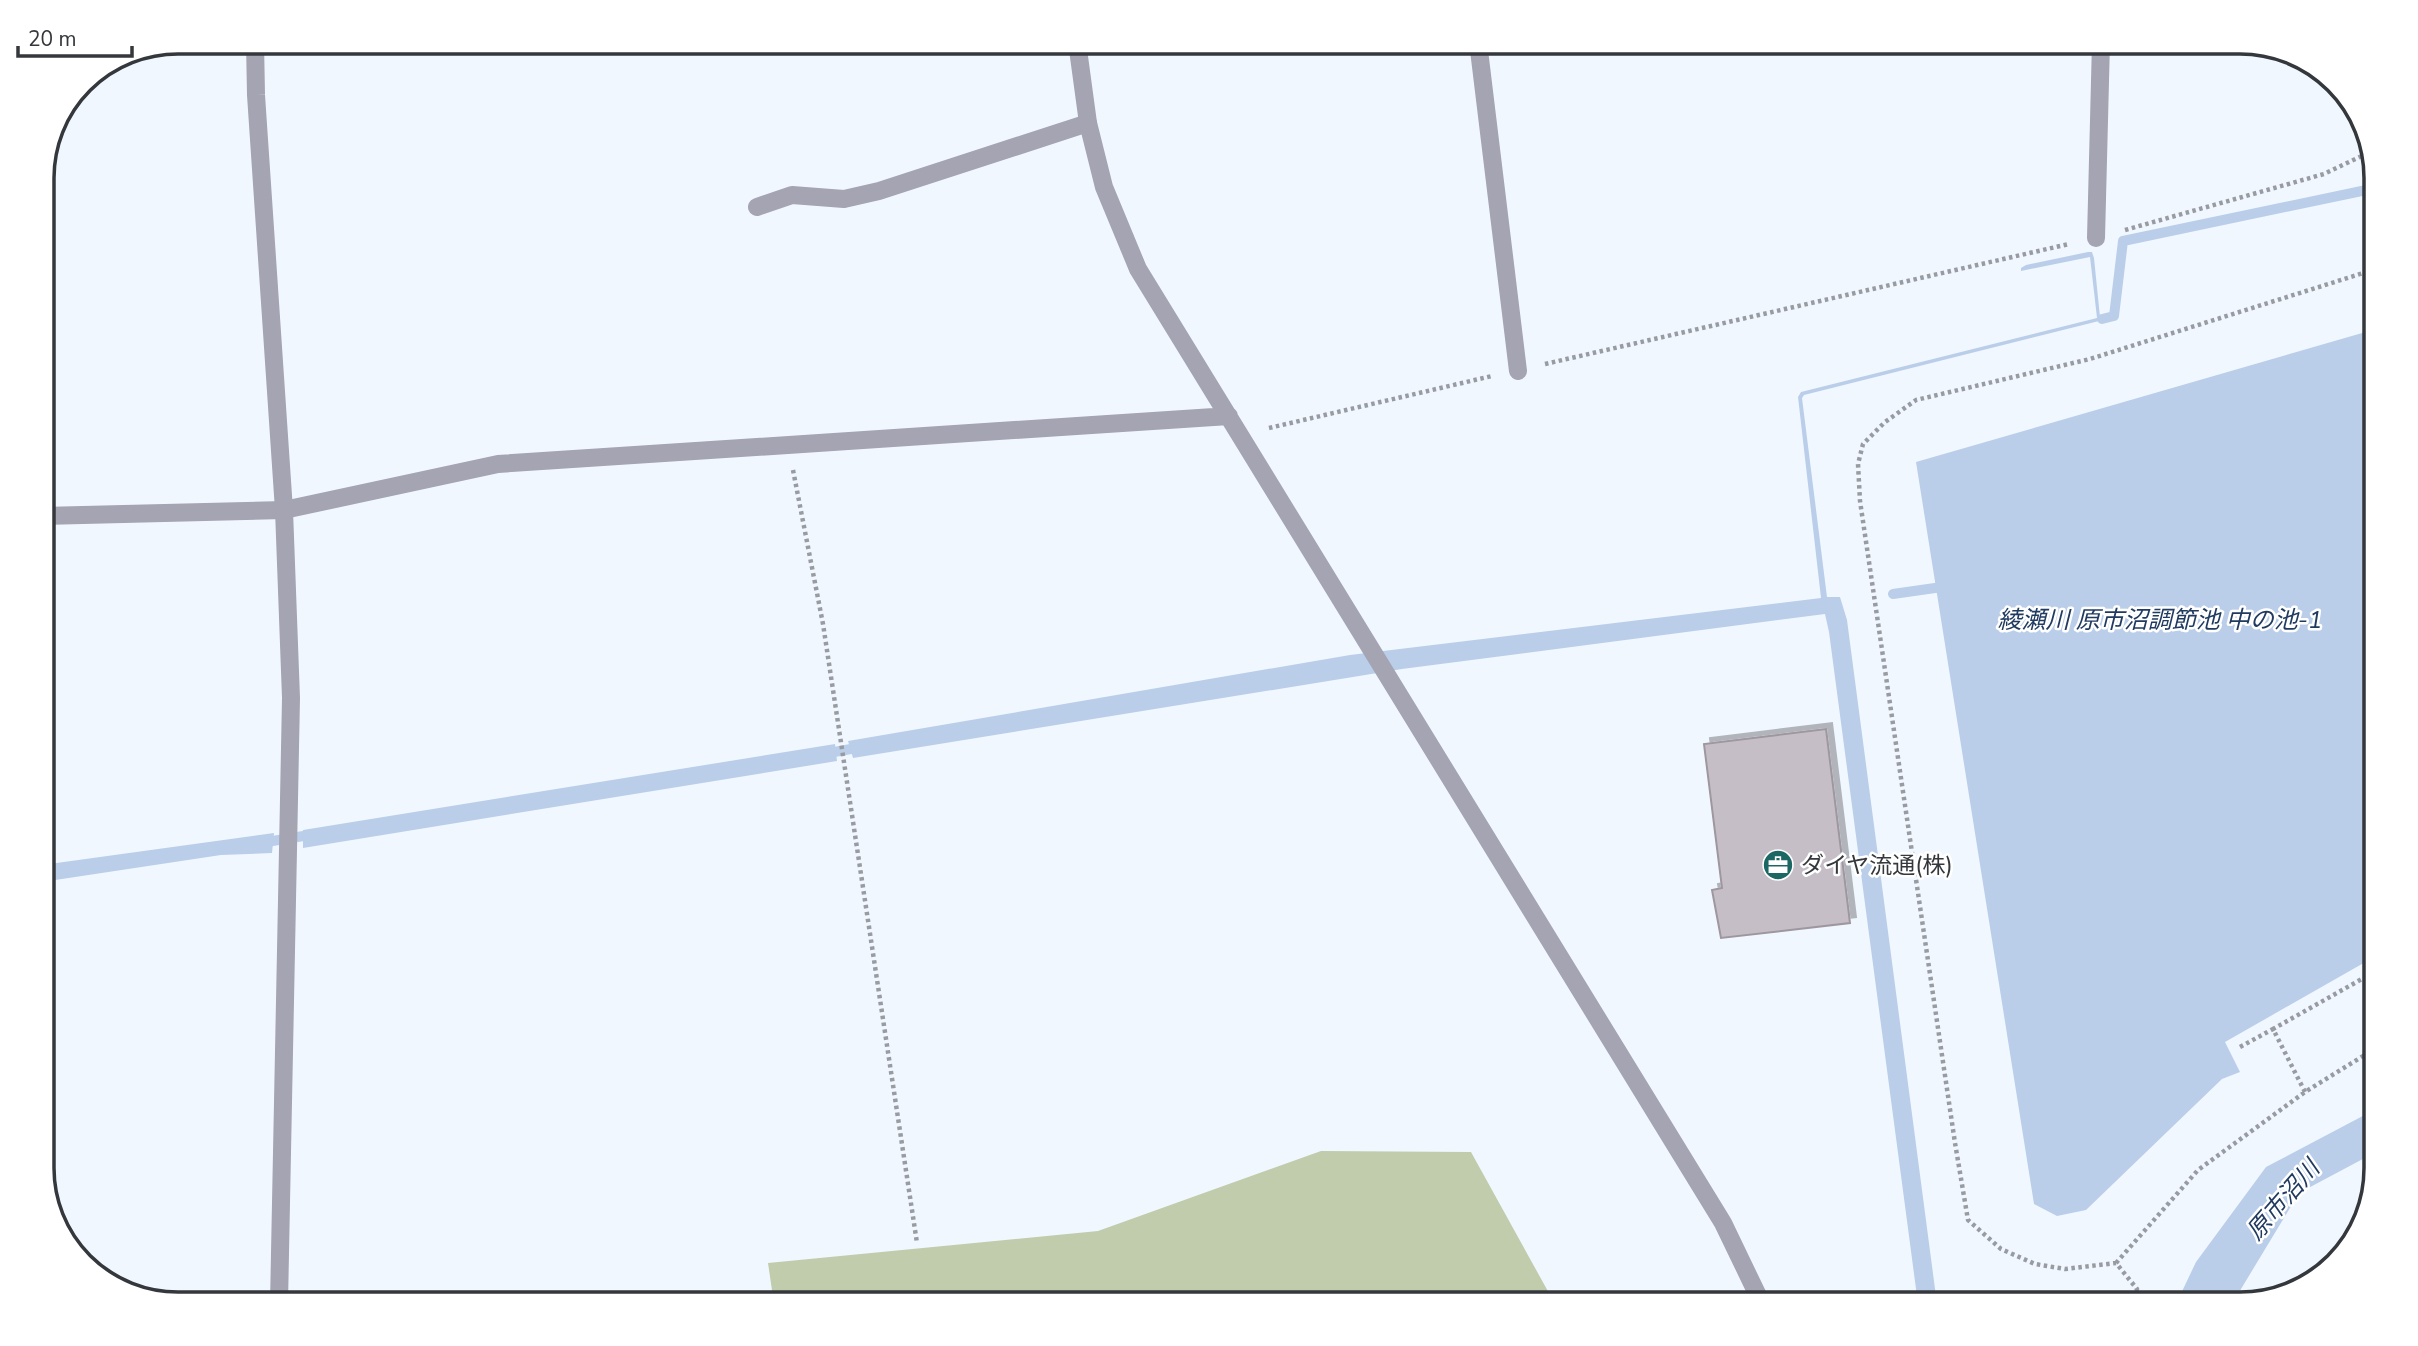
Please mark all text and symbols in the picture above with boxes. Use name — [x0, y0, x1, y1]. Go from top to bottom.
scale bar — [18, 14, 131, 58]
text: 20 m — [28, 25, 77, 53]
water label: 綾瀬川 原市沼調節池 中の池-1 — [1998, 604, 2322, 636]
office icon: ダイヤ流通(株) — [1761, 848, 1795, 882]
place label: ダイヤ流通(株) — [1801, 850, 1953, 881]
water label: 原市沼川 — [2239, 1151, 2329, 1247]

